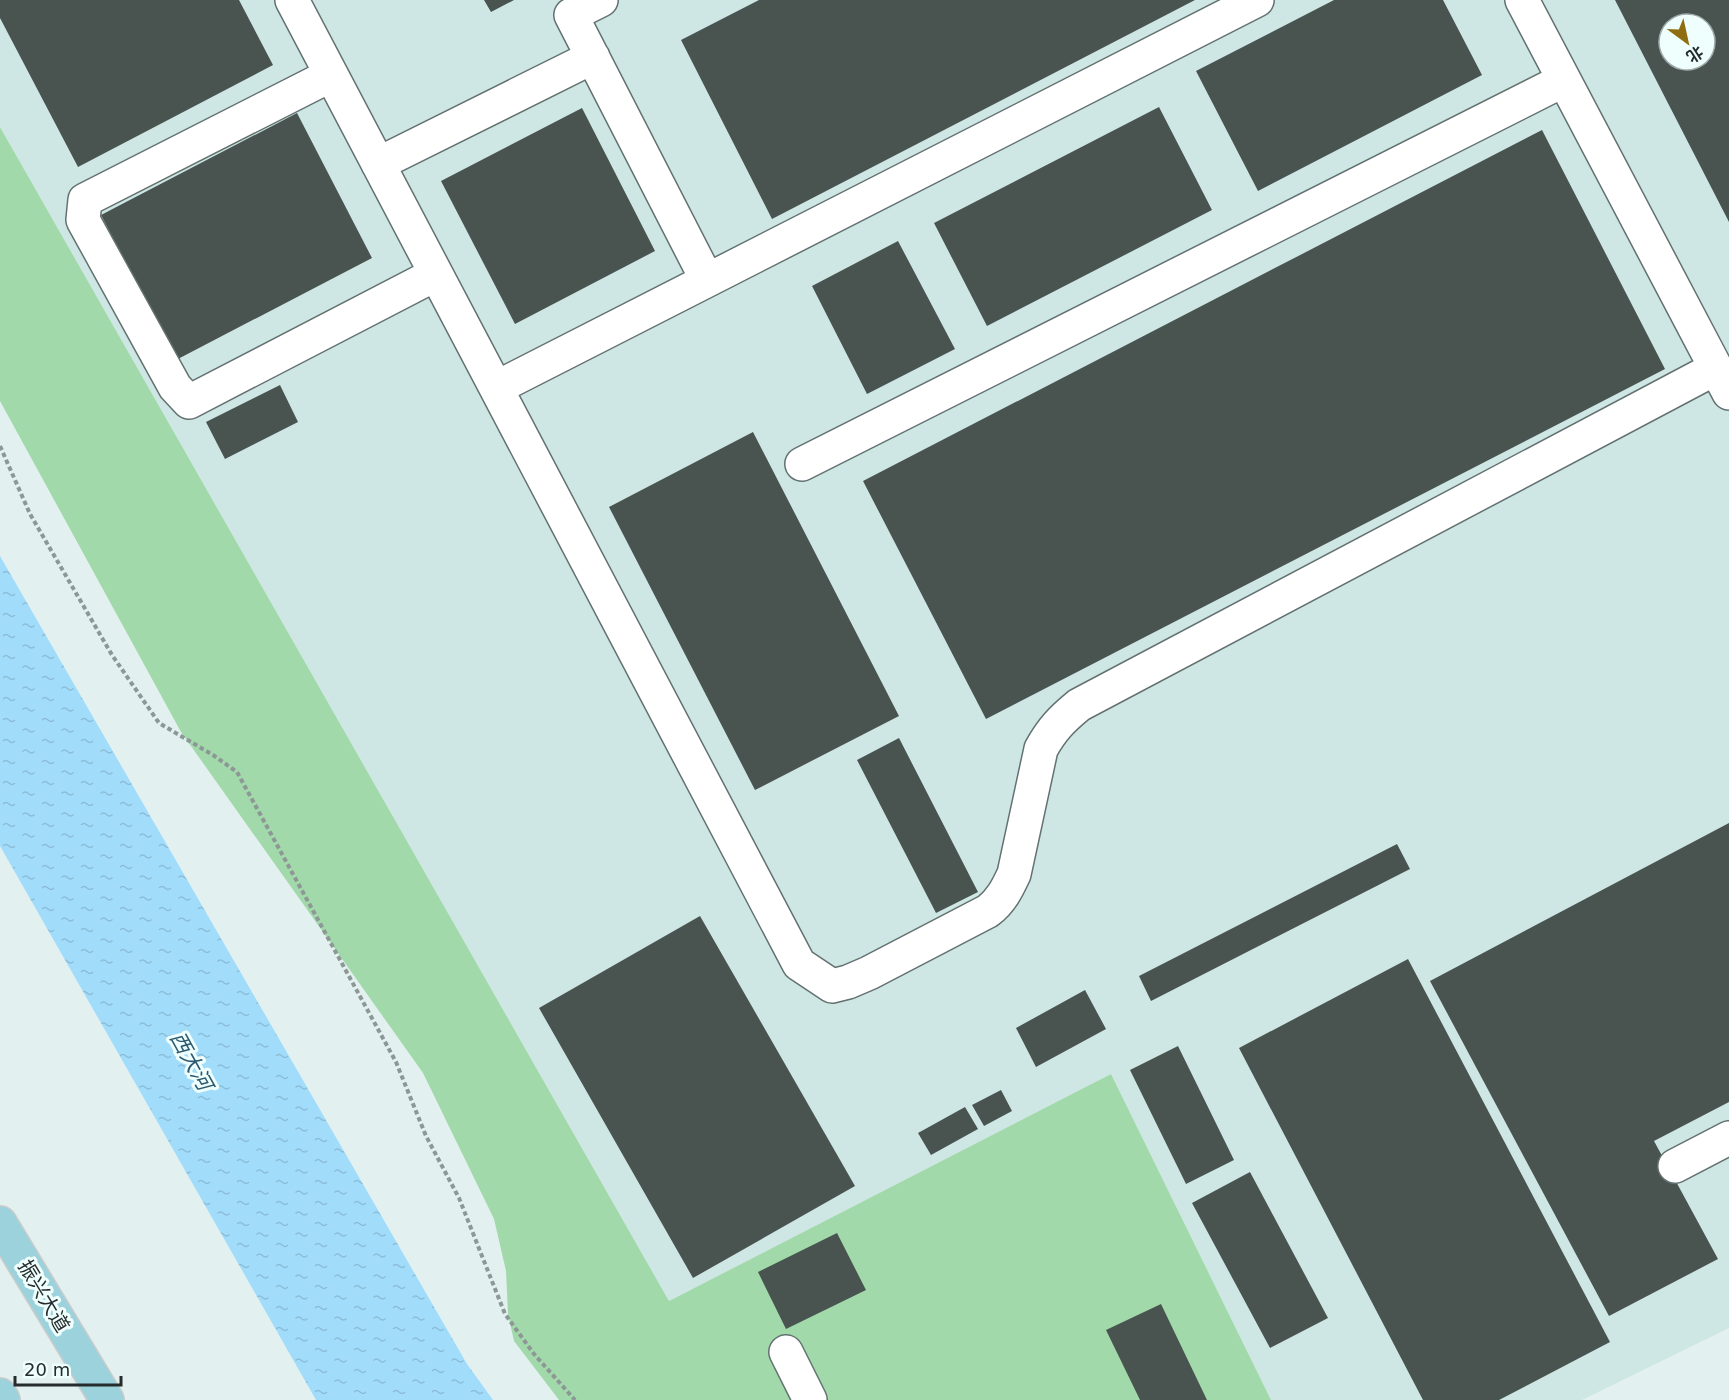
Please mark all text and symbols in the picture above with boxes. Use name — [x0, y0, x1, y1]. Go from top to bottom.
north arrow — [1657, 12, 1717, 72]
text: 北 — [1683, 42, 1707, 66]
water label: 西大河 — [165, 1028, 219, 1098]
street label: 振兴大道 — [13, 1256, 75, 1336]
scale bar — [15, 1349, 122, 1387]
text: 20 m — [24, 1359, 70, 1380]

